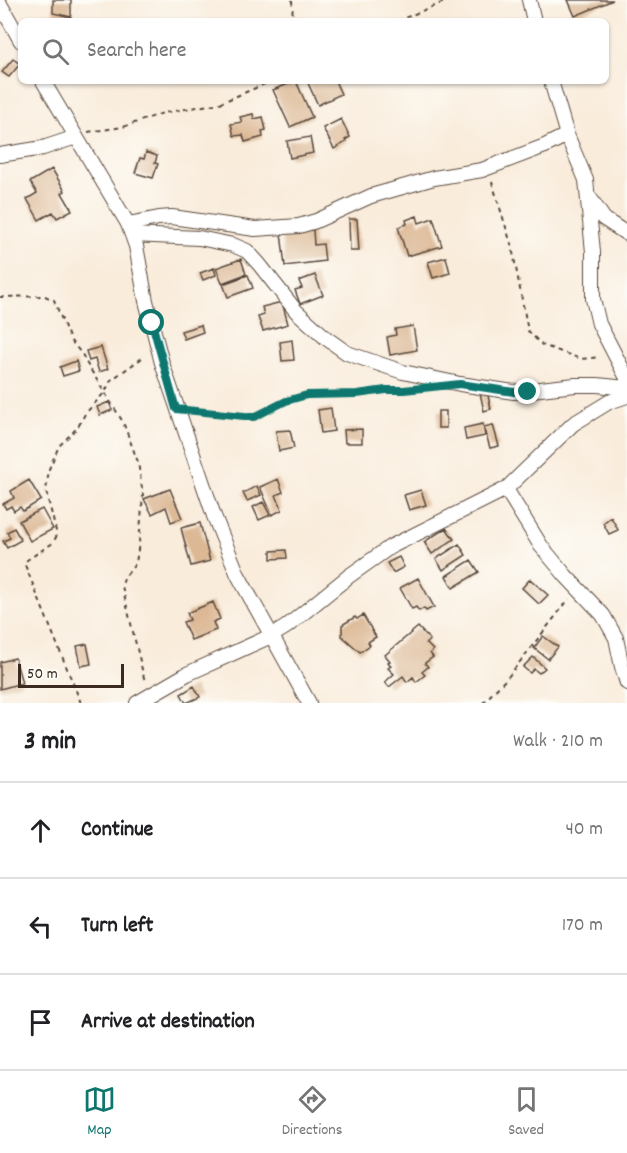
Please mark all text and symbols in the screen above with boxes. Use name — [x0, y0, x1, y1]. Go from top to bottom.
search box — [18, 18, 609, 84]
icon: search — [39, 35, 72, 68]
text: Search here — [87, 36, 186, 67]
route start — [138, 309, 164, 335]
route end — [514, 378, 540, 404]
scale bar — [18, 661, 124, 688]
text: 50 m — [27, 663, 58, 686]
text: 3 min — [24, 724, 76, 761]
text: Walk · 210 m — [513, 728, 603, 756]
icon: ahead — [24, 814, 57, 847]
text: Continue — [81, 815, 153, 846]
text: 40 m — [565, 816, 603, 844]
icon: left — [24, 910, 57, 943]
text: Turn left — [81, 911, 153, 942]
text: 170 m — [562, 912, 603, 940]
icon: arrive — [24, 1006, 57, 1039]
text: Arrive at destination — [81, 1007, 255, 1038]
tab: Map — [83, 1083, 116, 1142]
tab: Directions — [282, 1083, 342, 1142]
tab: Saved — [508, 1083, 544, 1142]

